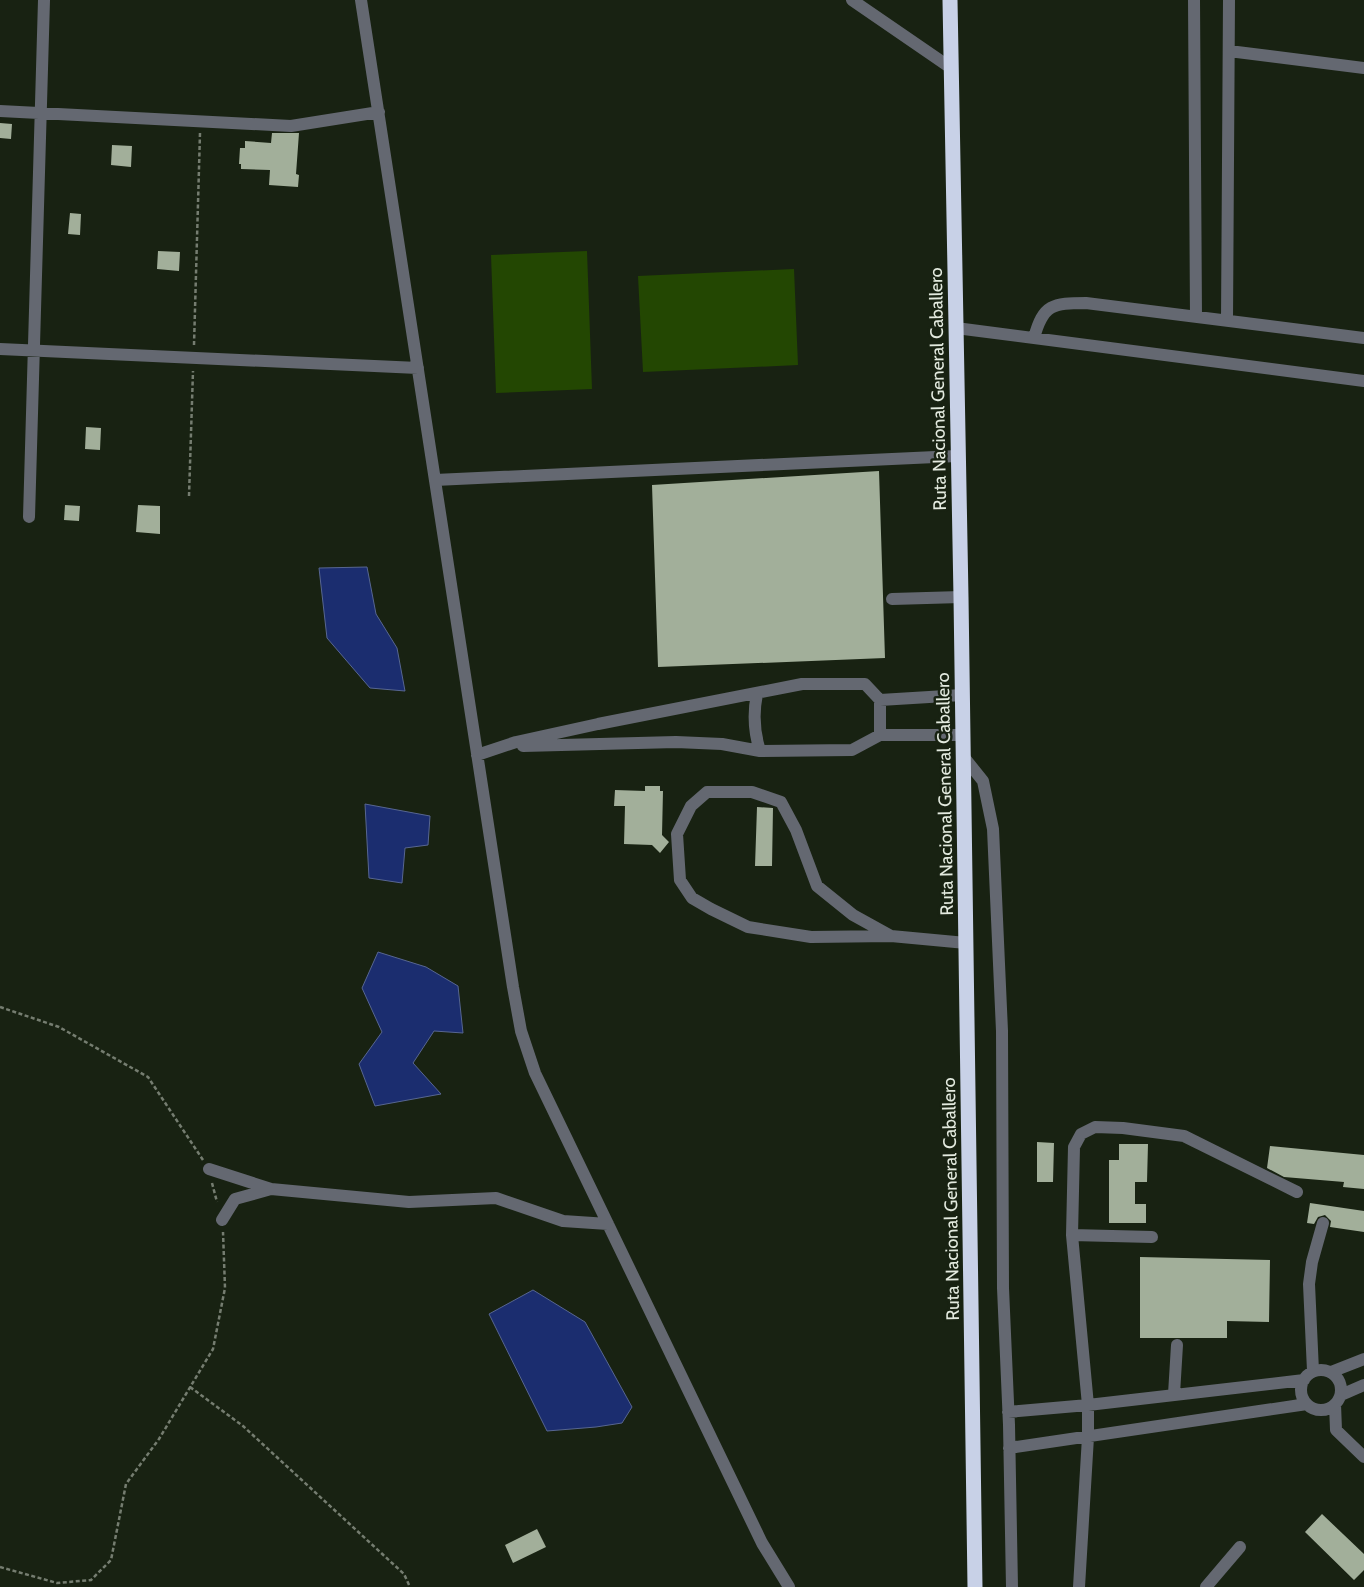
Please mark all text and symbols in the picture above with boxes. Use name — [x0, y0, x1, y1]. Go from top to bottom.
street label: Ruta Nacional General Caballero — [925, 267, 951, 511]
street label: Ruta Nacional General Caballero — [932, 672, 958, 916]
street label: Ruta Nacional General Caballero — [938, 1077, 964, 1321]

